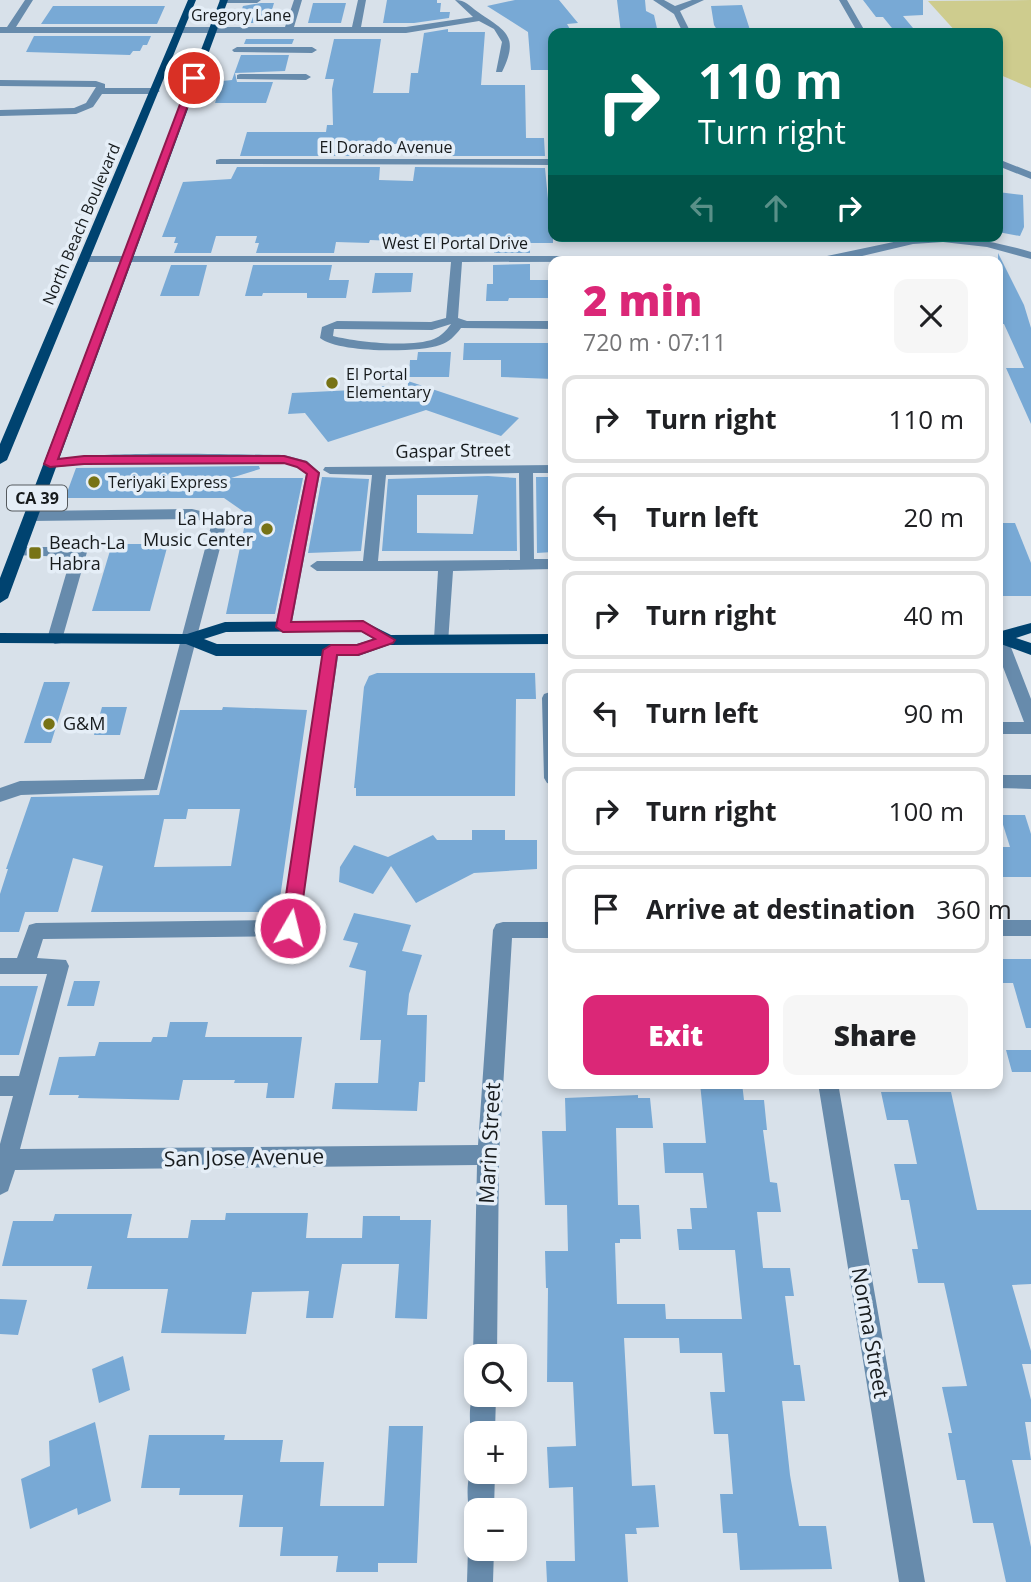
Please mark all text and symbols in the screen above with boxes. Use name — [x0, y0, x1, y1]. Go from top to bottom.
street label: Gregory Lane — [191, 4, 291, 26]
text: 110 m — [698, 47, 843, 113]
pin — [164, 48, 224, 108]
icon: right — [583, 56, 674, 147]
icon: arrive — [175, 59, 213, 97]
text: Turn right — [698, 110, 846, 153]
street label: El Dorado Avenue — [319, 136, 453, 158]
street label: North Beach Boulevard — [37, 140, 125, 308]
icon: left — [684, 189, 722, 227]
icon: ahead — [757, 189, 795, 227]
icon: right — [830, 189, 868, 227]
street label: West El Portal Drive — [382, 232, 528, 254]
text: 2 min — [583, 271, 702, 328]
button: close — [894, 279, 968, 353]
text: 720 m · 07:11 — [583, 326, 726, 358]
place label: El Portal Elementary — [346, 363, 432, 403]
marker: El Portal Elementary — [324, 375, 340, 391]
icon: right — [587, 400, 625, 438]
text: Turn right — [646, 401, 777, 437]
text: 110 m — [889, 401, 964, 437]
street label: Gaspar Street — [395, 437, 511, 463]
place label: Teriyaki Express — [108, 471, 228, 493]
marker: Teriyaki Express — [86, 474, 102, 490]
road number: CA 39 — [7, 485, 67, 510]
icon: left — [587, 498, 625, 536]
text: Turn left — [646, 499, 758, 535]
text: 20 m — [903, 499, 964, 535]
place label: La Habra Music Center — [143, 506, 254, 551]
marker: La Habra Music Center — [259, 521, 275, 537]
place label: Beach-La Habra — [49, 530, 126, 575]
marker: Beach-La Habra — [27, 545, 43, 561]
icon: right — [587, 596, 625, 634]
text: Turn right — [646, 597, 777, 633]
text: 40 m — [903, 597, 964, 633]
icon: left — [587, 694, 625, 732]
text: Turn left — [646, 695, 758, 731]
text: 90 m — [903, 695, 964, 731]
place label: G&M — [63, 711, 105, 735]
marker: G&M — [41, 716, 57, 732]
icon: right — [587, 792, 625, 830]
text: Turn right — [646, 793, 777, 829]
text: 100 m — [889, 793, 964, 829]
icon: arrive — [587, 890, 625, 928]
position arrow — [253, 891, 327, 965]
text: Arrive at destination — [646, 891, 915, 927]
text: 360 m — [936, 891, 1012, 927]
button: Exit — [583, 995, 769, 1075]
button: Share — [783, 995, 968, 1075]
street label: Marin Street — [472, 1082, 506, 1204]
street label: San Jose Avenue — [164, 1142, 324, 1172]
street label: Norma Street — [846, 1265, 896, 1400]
map controls — [464, 1344, 527, 1561]
button: search — [464, 1344, 527, 1407]
button: + — [464, 1421, 527, 1484]
button: − — [464, 1498, 527, 1561]

